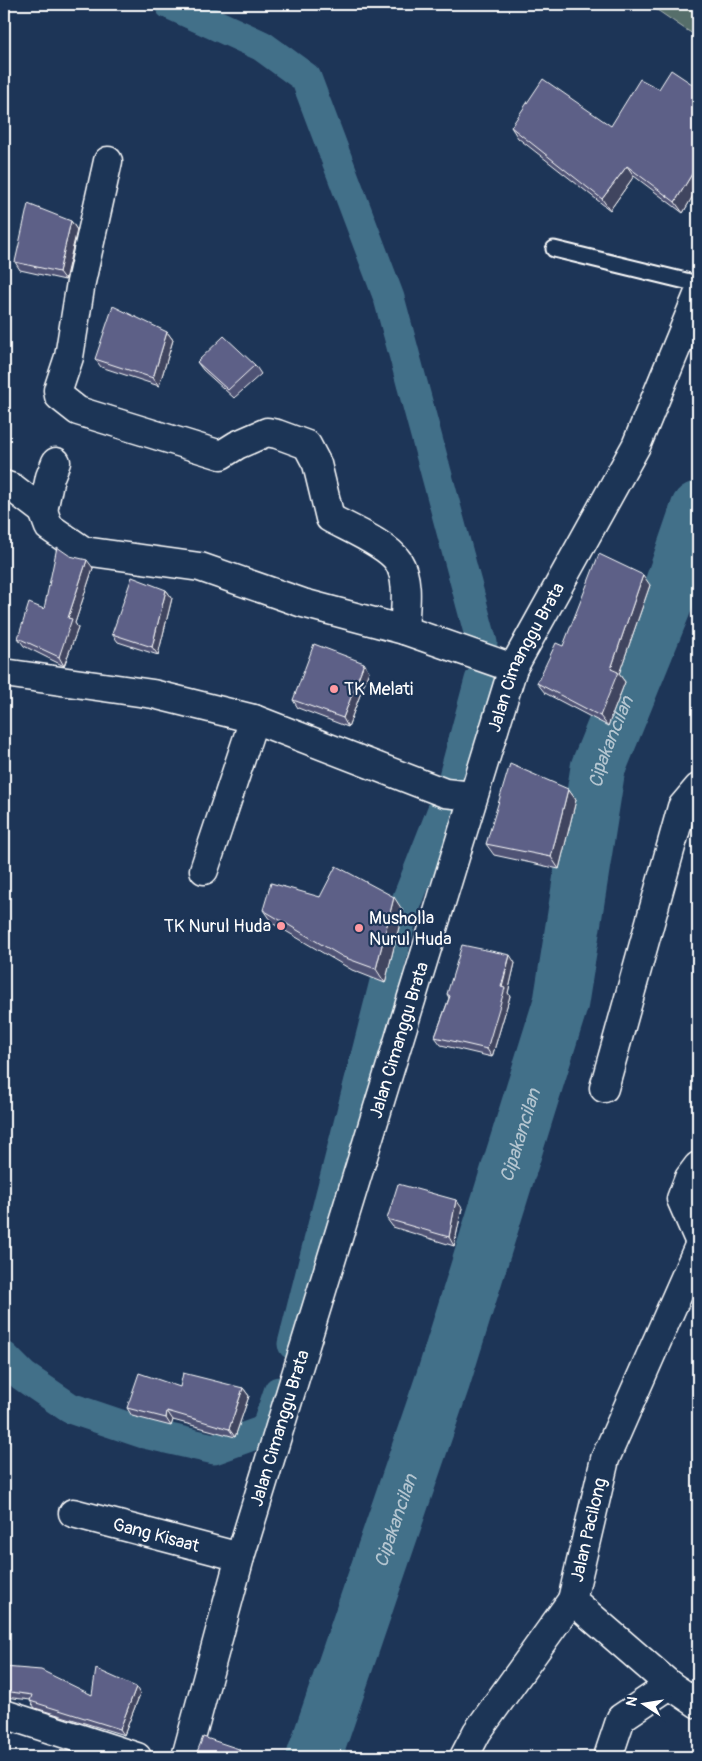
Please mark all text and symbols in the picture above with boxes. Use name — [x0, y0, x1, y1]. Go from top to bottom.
street label: Jalan Cimanggu Brata — [483, 579, 570, 735]
place label: TK Melati — [344, 678, 413, 701]
marker: TK Melati — [328, 683, 340, 695]
water label: Cipakancilan — [584, 691, 639, 789]
place label: Musholla Nurul Huda — [369, 907, 452, 951]
place label: TK Nurul Huda — [164, 915, 271, 938]
marker: TK Nurul Huda — [275, 920, 287, 932]
marker: Musholla Nurul Huda — [353, 922, 365, 934]
street label: Jalan Cimanggu Brata — [364, 959, 434, 1121]
water label: Cipakancilan — [495, 1085, 547, 1185]
street label: Jalan Cimanggu Brata — [245, 1347, 315, 1509]
water label: Cipakancilan — [369, 1470, 423, 1570]
street label: Jalan Pacilong — [566, 1476, 612, 1584]
street label: Gang Kisaat — [110, 1513, 202, 1558]
north arrow — [620, 1678, 670, 1728]
text: N — [622, 1695, 641, 1708]

